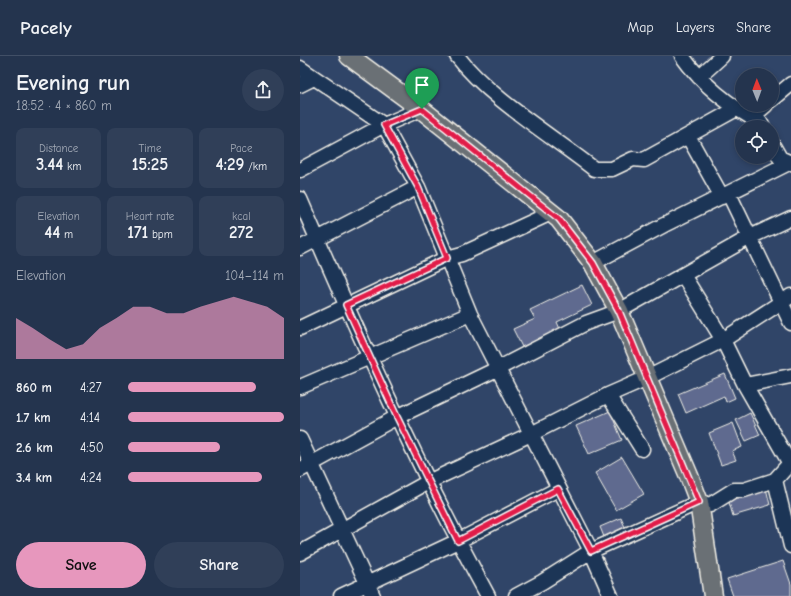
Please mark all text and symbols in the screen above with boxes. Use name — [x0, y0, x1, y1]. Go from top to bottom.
text: Pacely — [20, 17, 72, 39]
text: Map — [627, 19, 654, 36]
text: Layers — [676, 19, 714, 36]
text: Share — [736, 19, 771, 36]
pin — [405, 68, 439, 109]
north arrow — [735, 68, 779, 112]
map controls — [735, 68, 779, 164]
button: share — [242, 69, 284, 111]
text: Evening run — [16, 70, 130, 96]
icon: arrive — [411, 74, 433, 96]
text: 18:52 · 4 × 860 m — [16, 98, 112, 113]
button: locate — [735, 120, 779, 164]
text: Distance — [39, 142, 78, 155]
text: Time — [139, 142, 161, 155]
text: Pace — [230, 142, 252, 155]
text: 3.44 — [36, 155, 63, 174]
text: 15:25 — [132, 155, 168, 174]
text: 4:29 — [215, 155, 244, 174]
text: km — [63, 160, 81, 173]
text: /km — [244, 160, 267, 173]
text: Elevation — [38, 210, 80, 223]
text: Heart rate — [126, 210, 174, 223]
text: kcal — [232, 210, 251, 223]
text: 44 — [44, 223, 60, 242]
text: 171 — [127, 223, 148, 242]
text: 272 — [229, 223, 254, 242]
text: m — [60, 228, 73, 241]
text: bpm — [148, 228, 173, 241]
text: Elevation — [16, 268, 66, 283]
text: 104–114 m — [225, 268, 284, 283]
text: 860 m — [16, 380, 52, 395]
text: 4:27 — [80, 380, 102, 395]
text: 1.7 km — [16, 410, 51, 425]
text: 4:14 — [80, 410, 100, 425]
text: 2.6 km — [16, 440, 53, 455]
text: 4:50 — [80, 440, 104, 455]
text: 3.4 km — [16, 470, 52, 485]
text: 4:24 — [80, 470, 102, 485]
button: Save — [16, 542, 146, 588]
button: Share — [154, 542, 284, 588]

